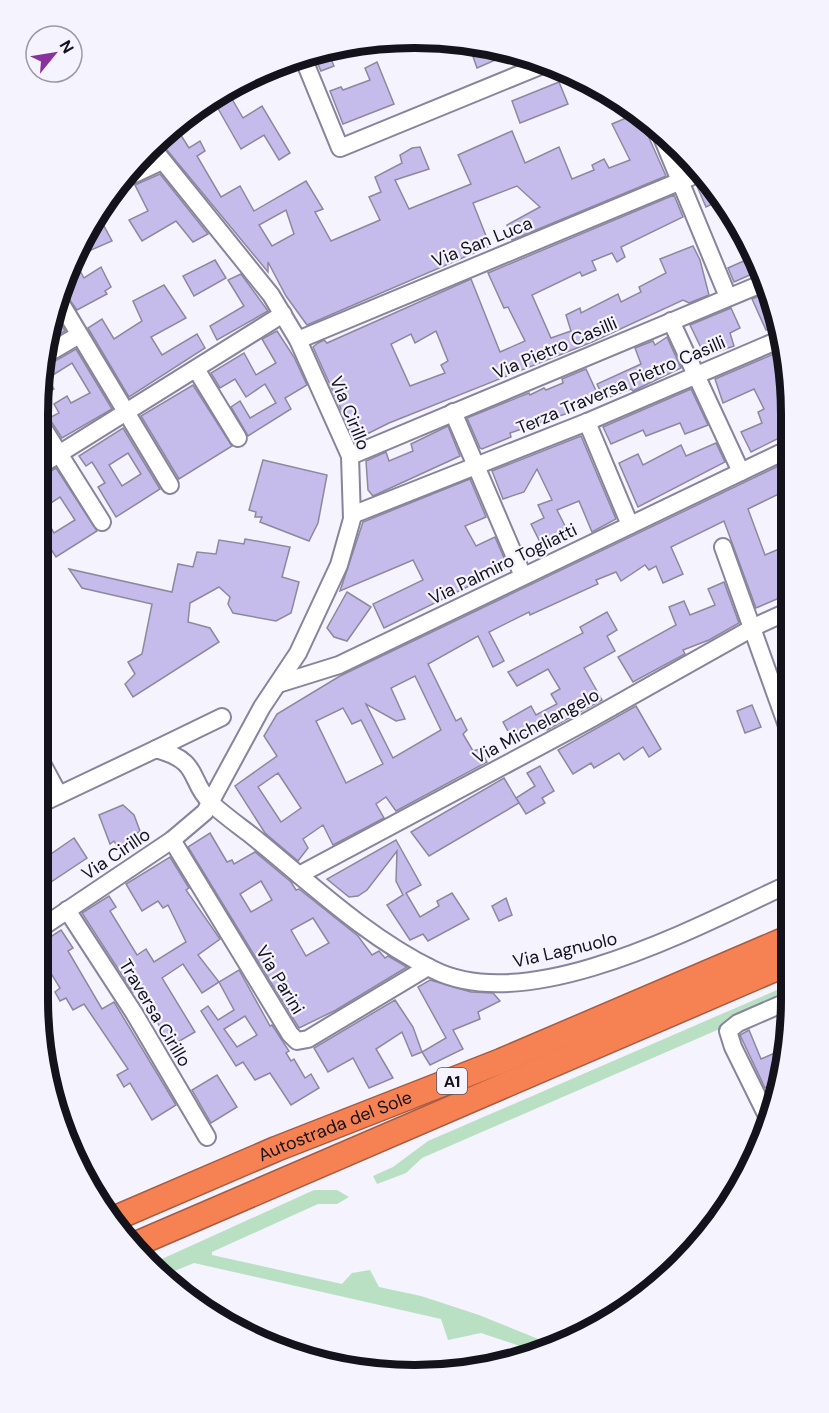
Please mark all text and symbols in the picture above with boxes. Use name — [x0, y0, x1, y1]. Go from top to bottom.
north arrow — [24, 24, 84, 84]
text: N — [55, 36, 79, 57]
street label: Via San Luca — [428, 211, 536, 273]
street label: Via Pietro Casilli — [489, 311, 621, 385]
street label: Terza Traversa Pietro Casilli — [513, 330, 729, 440]
street label: Via Cirillo — [324, 372, 376, 454]
street label: Via Palmiro Togliatti — [425, 518, 581, 610]
street label: Via Michelangelo — [469, 683, 603, 769]
street label: Via Cirillo — [77, 822, 155, 886]
street label: Via Lagnuolo — [511, 926, 619, 974]
street label: Via Parini — [250, 941, 310, 1019]
street label: Traversa Cirillo — [113, 955, 197, 1071]
road number: A1 — [437, 1068, 467, 1094]
street label: Autostrada del Sole — [254, 1085, 415, 1167]

